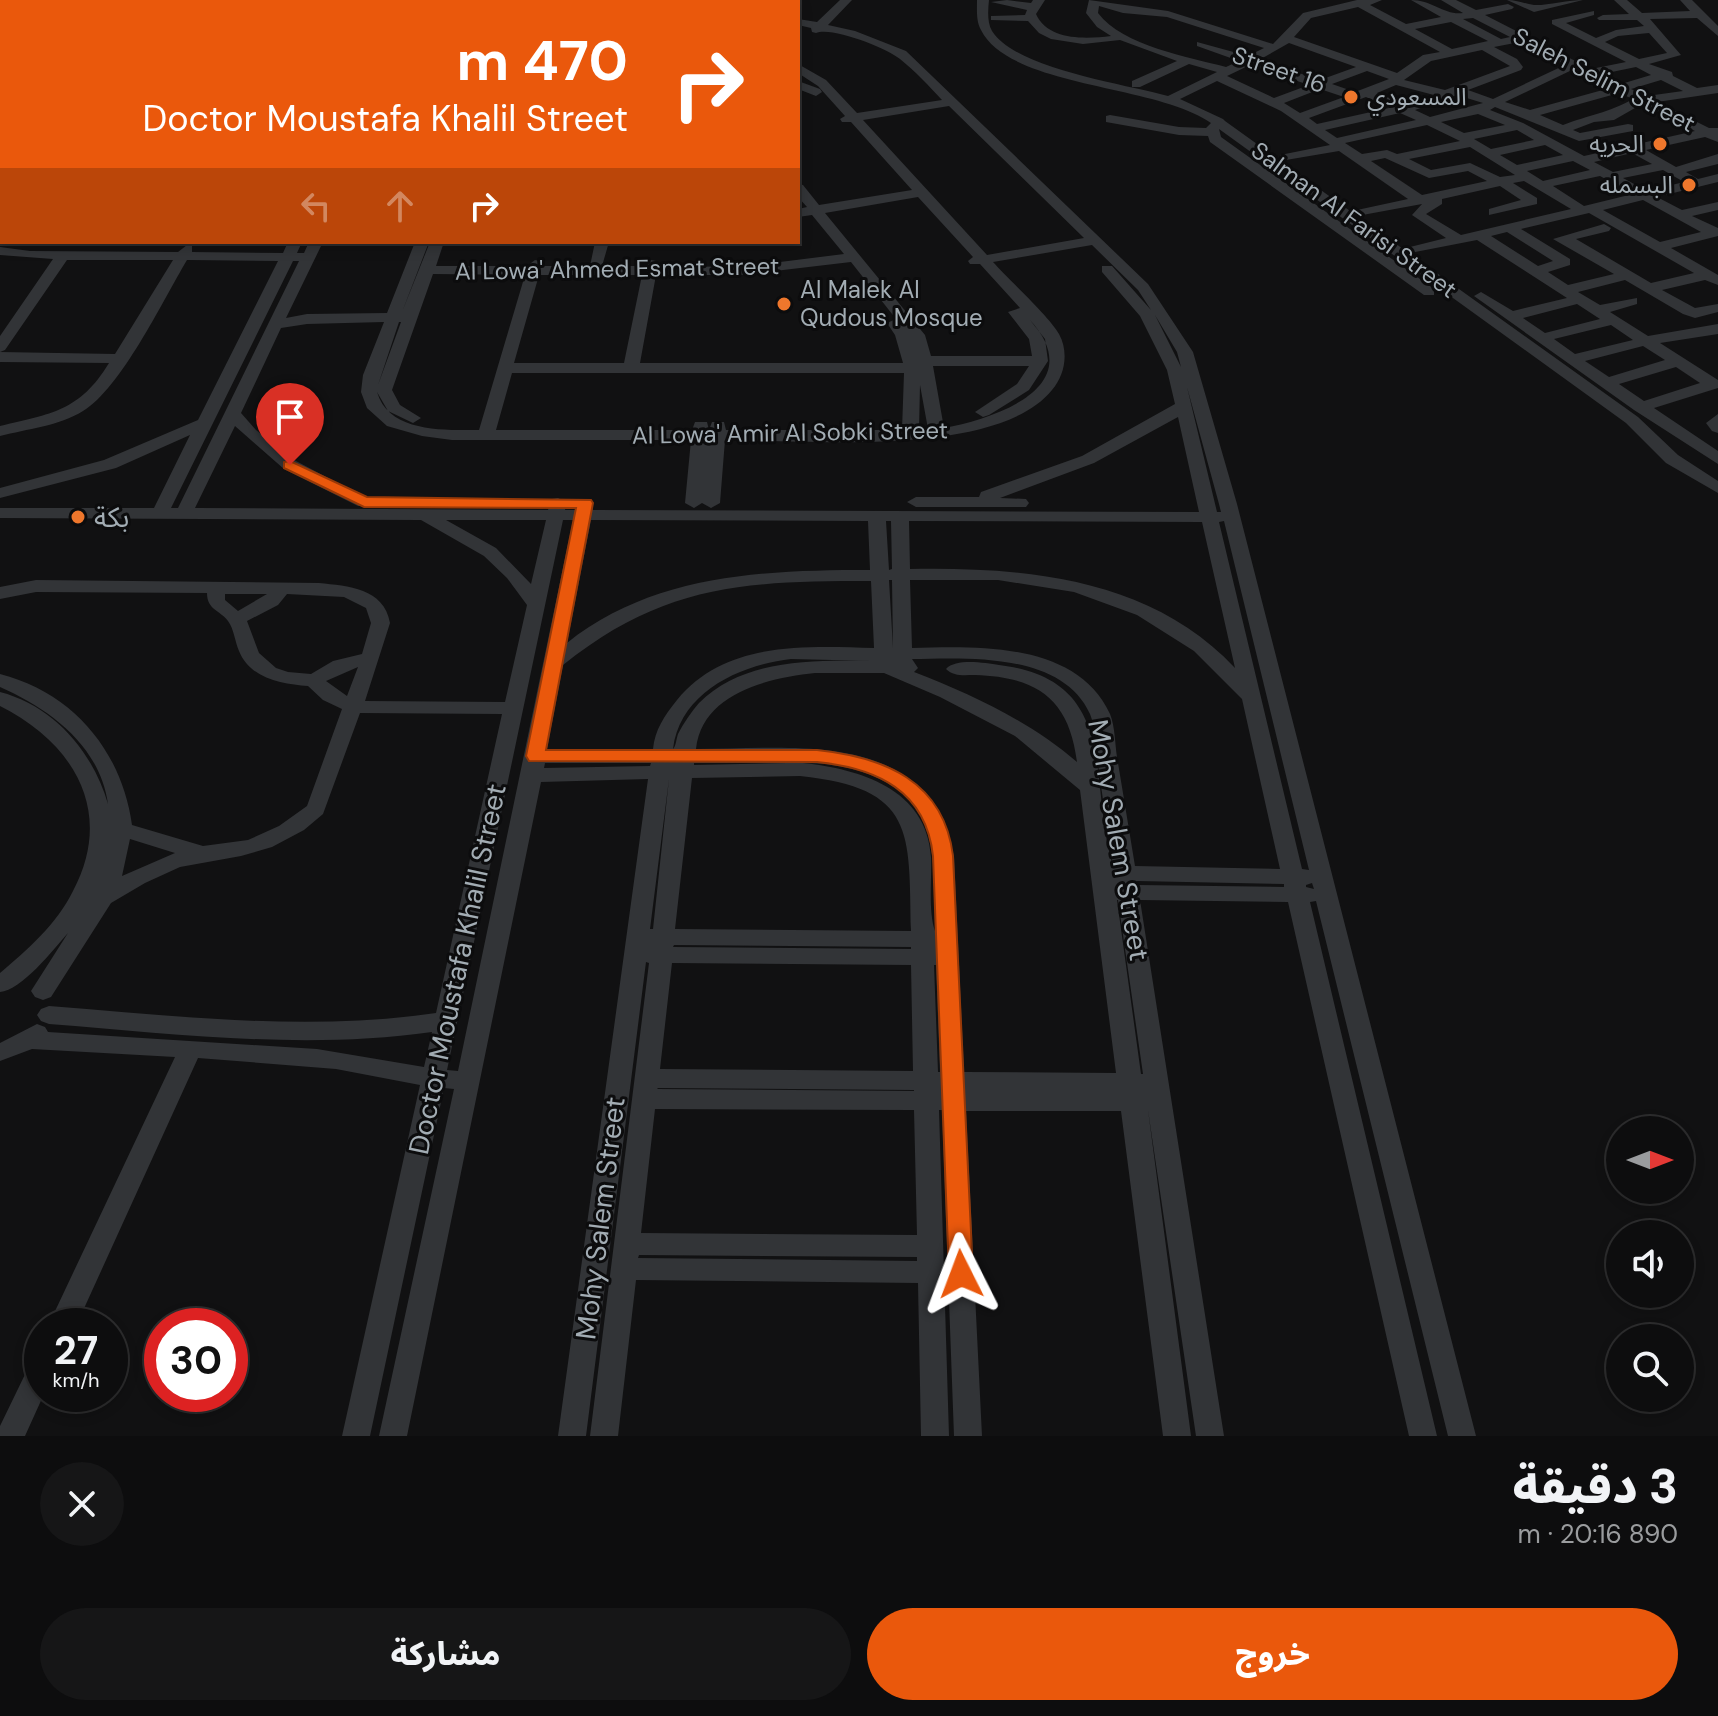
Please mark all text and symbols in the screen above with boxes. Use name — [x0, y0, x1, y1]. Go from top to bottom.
street label: Saleh Selim Street — [1508, 20, 1701, 139]
text: 470 m — [457, 24, 628, 97]
icon: right — [656, 32, 760, 136]
street label: Street 16 — [1228, 39, 1330, 100]
place label: المسعودي — [1367, 81, 1467, 116]
marker: المسعودي — [1342, 88, 1360, 106]
text: Doctor Moustafa Khalil Street — [142, 95, 628, 142]
place label: الحريه — [1589, 128, 1644, 159]
street label: Salman Al Farisi Street — [1245, 135, 1463, 305]
marker: الحريه — [1651, 135, 1669, 153]
place label: البسمله — [1600, 169, 1673, 200]
marker: البسمله — [1680, 176, 1698, 194]
icon: left — [294, 184, 338, 228]
icon: ahead — [378, 184, 422, 228]
icon: right — [462, 184, 506, 228]
street label: Al Lowa' Ahmed Esmat Street — [455, 250, 779, 287]
place label: Al Malek Al Qudous Mosque — [800, 274, 983, 333]
marker: Al Malek Al Qudous Mosque — [775, 295, 793, 313]
pin — [256, 383, 324, 465]
icon: arrive — [268, 395, 312, 439]
street label: Al Lowa' Amir Al Sobki Street — [632, 414, 948, 451]
place label: بكة — [94, 499, 129, 536]
marker: بكة — [69, 508, 87, 526]
street label: Mohy Salem Street — [1079, 717, 1158, 964]
street label: Doctor Moustafa Khalil Street — [400, 781, 515, 1158]
street label: Mohy Salem Street — [567, 1095, 634, 1342]
north arrow — [1606, 1116, 1694, 1204]
map controls — [1606, 1116, 1694, 1412]
button: sound — [1606, 1220, 1694, 1308]
position arrow — [919, 1232, 1003, 1316]
speed limit sign: 30 — [144, 1308, 248, 1412]
text: 27 — [54, 1324, 98, 1376]
button: search — [1606, 1324, 1694, 1412]
text: km/h — [52, 1367, 100, 1393]
text: 3 دقيقة — [1513, 1455, 1678, 1518]
button: close — [40, 1462, 124, 1546]
text: 890 m · 20:16 — [1518, 1517, 1678, 1551]
button: مشاركة — [40, 1608, 851, 1700]
button: خروج — [867, 1608, 1678, 1700]

